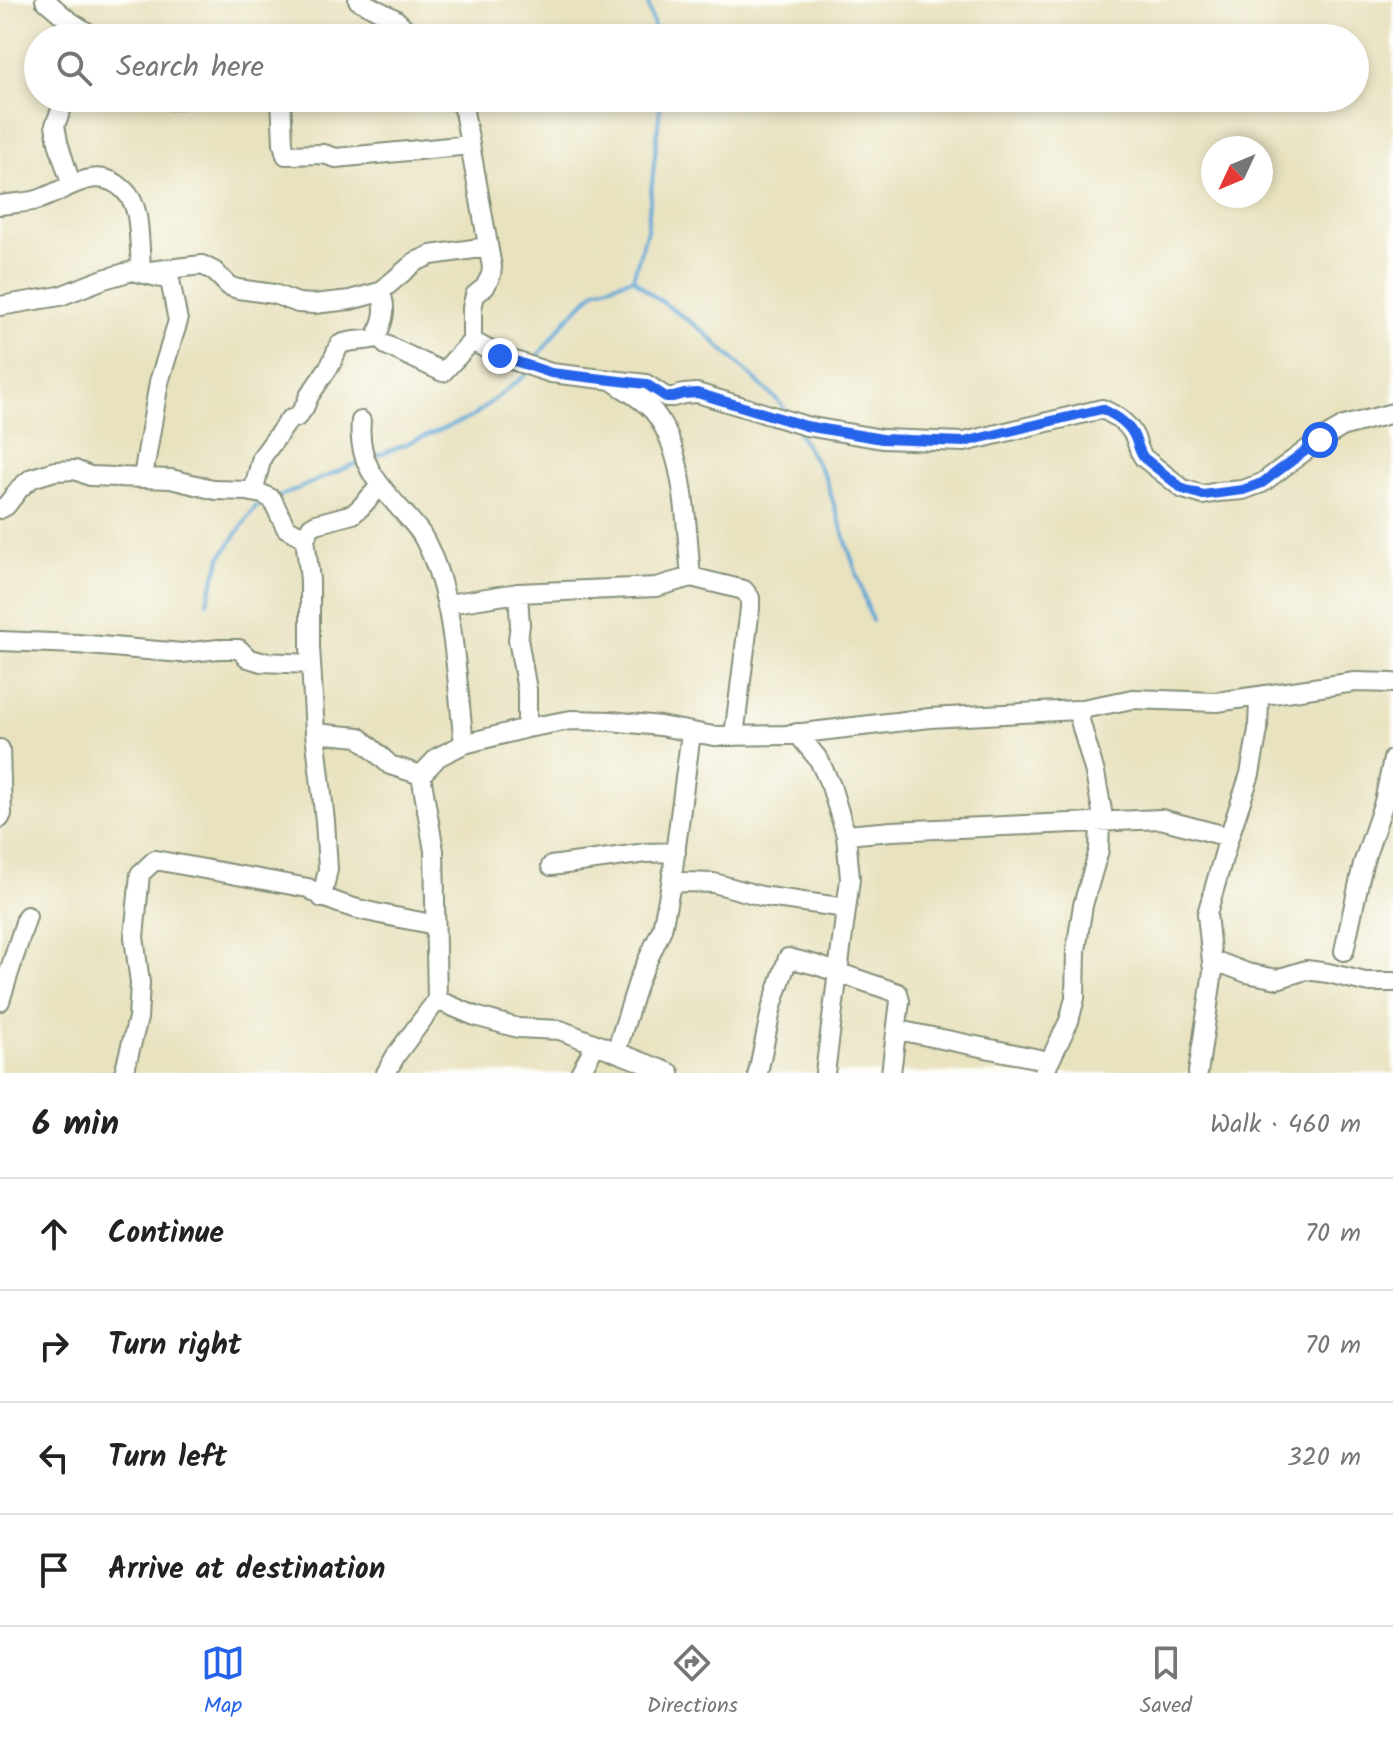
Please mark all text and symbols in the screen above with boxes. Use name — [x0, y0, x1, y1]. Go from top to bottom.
search box — [24, 24, 1369, 112]
text: Search here — [116, 44, 264, 92]
icon: search — [52, 46, 96, 90]
north arrow — [1201, 136, 1273, 208]
route end — [482, 338, 518, 374]
route start — [1302, 422, 1338, 458]
text: 6 min — [32, 1098, 119, 1152]
text: Walk · 460 m — [1210, 1104, 1361, 1146]
text: Continue — [108, 1210, 224, 1258]
icon: ahead — [32, 1212, 76, 1256]
text: 70 m — [1305, 1213, 1361, 1255]
text: Turn right — [108, 1322, 241, 1370]
icon: right — [32, 1324, 76, 1368]
text: 70 m — [1305, 1325, 1361, 1367]
text: Turn left — [108, 1434, 227, 1482]
icon: left — [32, 1436, 76, 1480]
text: 320 m — [1287, 1437, 1361, 1479]
text: Arrive at destination — [108, 1546, 385, 1594]
icon: arrive — [32, 1548, 76, 1592]
tab: Map — [201, 1641, 245, 1724]
tab: Directions — [647, 1641, 738, 1724]
tab: Saved — [1140, 1641, 1192, 1724]

